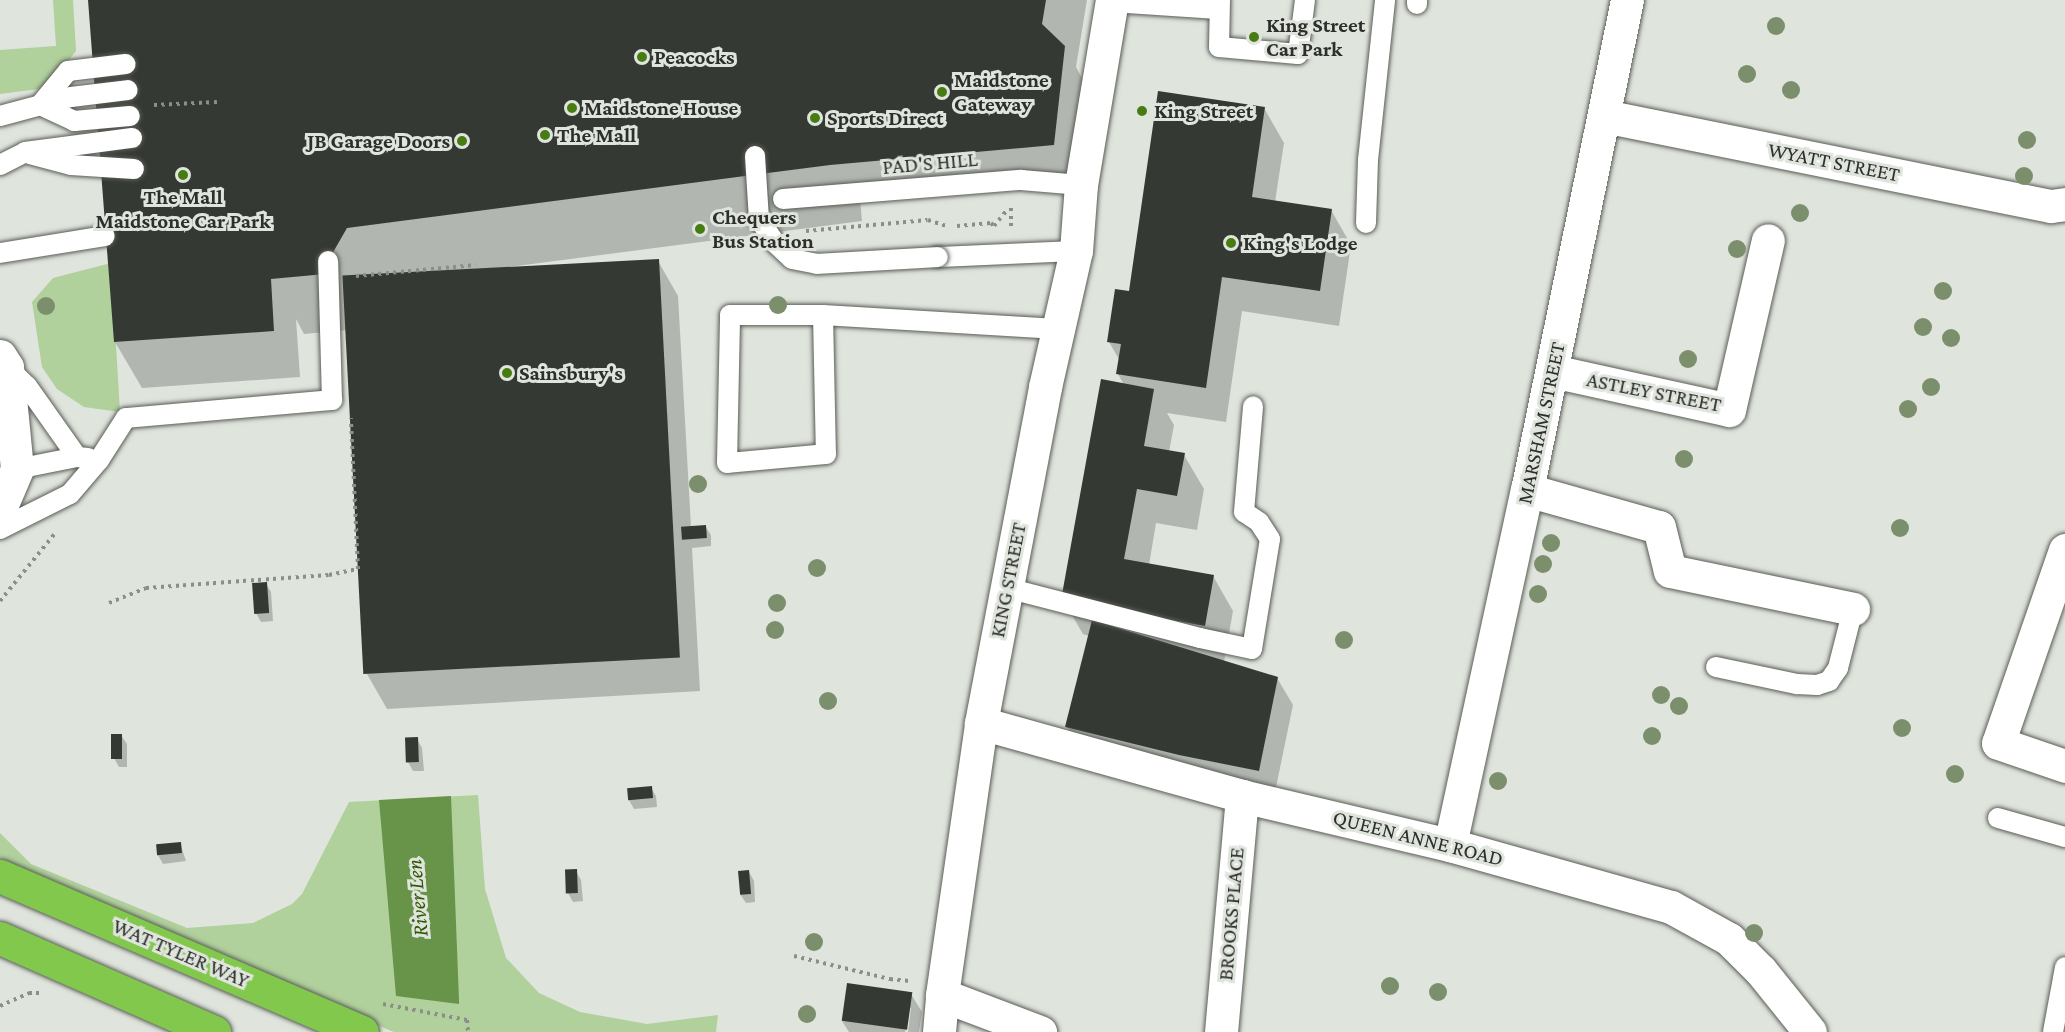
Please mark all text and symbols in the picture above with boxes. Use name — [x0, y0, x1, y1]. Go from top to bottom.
place label: King Street Car Park — [1266, 12, 1365, 62]
marker: King Street Car Park — [1247, 30, 1261, 44]
place label: Peacocks — [654, 44, 735, 70]
marker: Peacocks — [635, 50, 649, 64]
place label: Maidstone Gateway — [954, 67, 1049, 117]
marker: Maidstone Gateway — [935, 85, 949, 99]
place label: Maidstone House — [584, 95, 738, 121]
place label: King Street — [1154, 98, 1253, 124]
marker: Maidstone House — [565, 101, 579, 115]
marker: King Street — [1135, 104, 1149, 118]
place label: Sports Direct — [827, 105, 944, 131]
marker: Sports Direct — [808, 111, 822, 125]
place label: The Mall — [557, 122, 636, 148]
place label: JB Garage Doors — [307, 128, 450, 154]
marker: The Mall — [538, 128, 552, 142]
marker: JB Garage Doors — [455, 134, 469, 148]
street label: WYATT STREET — [1766, 137, 1902, 187]
street label: PAD'S HILL — [881, 146, 979, 180]
marker: The Mall Maidstone Car Park — [176, 168, 190, 182]
place label: The Mall Maidstone Car Park — [95, 184, 271, 234]
place label: Chequers Bus Station — [712, 204, 814, 254]
marker: Chequers Bus Station — [693, 222, 707, 236]
place label: King's Lodge — [1243, 230, 1358, 256]
marker: King's Lodge — [1224, 236, 1238, 250]
street label: MARSHAM STREET — [1512, 340, 1570, 506]
place label: Sainsbury's — [519, 360, 623, 386]
marker: Sainsbury's — [500, 366, 514, 380]
street label: ASTLEY STREET — [1585, 367, 1723, 417]
street label: KING STREET — [985, 520, 1031, 640]
street label: QUEEN ANNE ROAD — [1330, 805, 1506, 871]
street label: BROOKS PLACE — [1213, 846, 1249, 982]
water label: River Len — [400, 858, 434, 938]
street label: WAT TYLER WAY — [109, 913, 253, 993]

